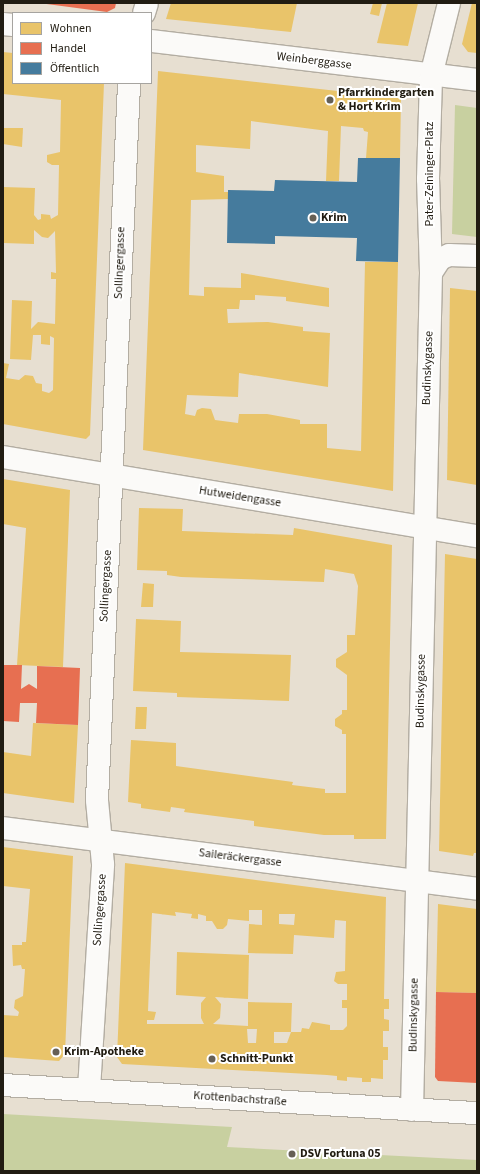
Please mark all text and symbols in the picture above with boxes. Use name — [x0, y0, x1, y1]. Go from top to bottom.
legend — [12, 12, 152, 84]
text: Wohnen — [50, 20, 92, 37]
text: Handel — [50, 40, 86, 57]
street label: Weinberggasse — [276, 49, 352, 73]
text: Öffentlich — [50, 60, 99, 77]
place label: Pfarrkindergarten & Hort Krim — [338, 86, 434, 114]
marker: Pfarrkindergarten & Hort Krim — [325, 95, 335, 105]
street label: Pater-Zeininger-Platz — [423, 122, 437, 226]
place label: Krim — [321, 211, 347, 225]
marker: Krim — [308, 213, 318, 223]
street label: Sollingergasse — [112, 227, 128, 299]
street label: Budinskygasse — [420, 331, 436, 405]
street label: Hutweidengasse — [198, 483, 282, 511]
street label: Sollingergasse — [97, 550, 115, 622]
street label: Budinskygasse — [413, 654, 429, 728]
street label: Saileräckergasse — [198, 846, 282, 870]
street label: Sollingergasse — [90, 873, 110, 947]
street label: Budinskygasse — [406, 978, 422, 1052]
place label: Krim-Apotheke — [64, 1045, 144, 1059]
marker: Krim-Apotheke — [51, 1047, 61, 1057]
place label: Schnitt-Punkt — [220, 1052, 293, 1066]
marker: Schnitt-Punkt — [207, 1054, 217, 1064]
street label: Krottenbachstraße — [193, 1089, 287, 1109]
place label: DSV Fortuna 05 — [300, 1147, 381, 1161]
marker: DSV Fortuna 05 — [287, 1149, 297, 1159]

